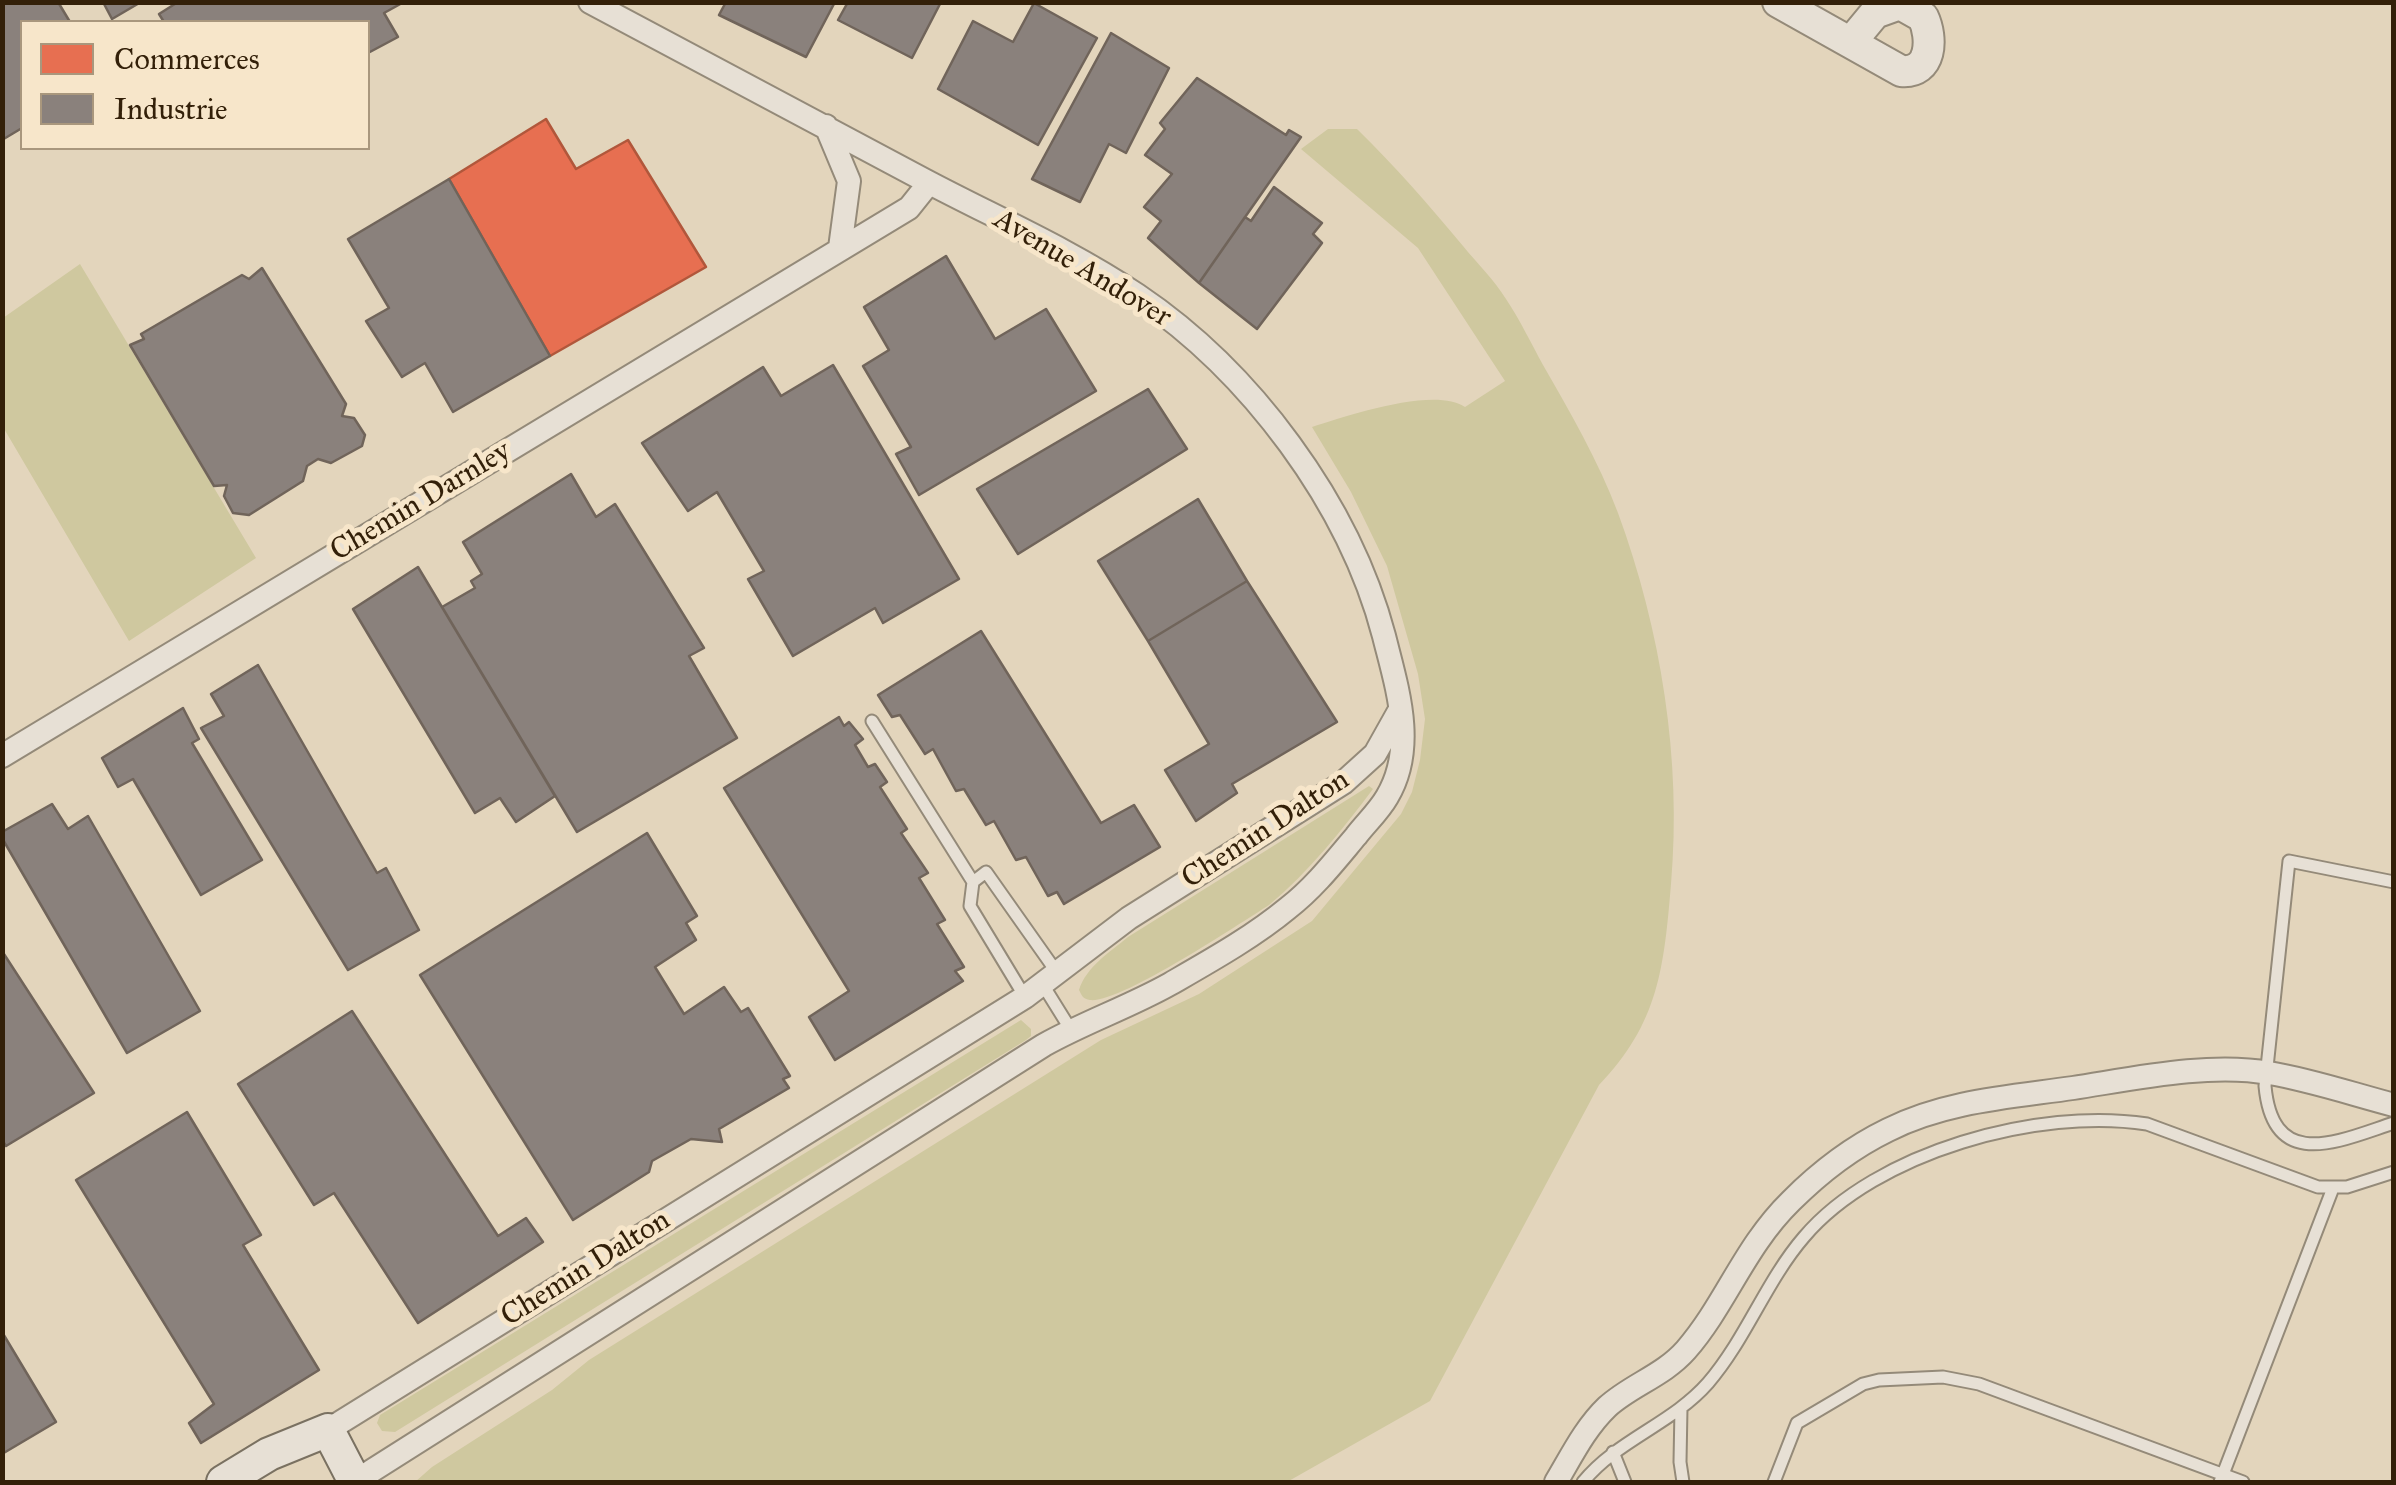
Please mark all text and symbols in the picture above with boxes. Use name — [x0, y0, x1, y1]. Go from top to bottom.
legend — [20, 20, 370, 150]
text: Commerces — [114, 41, 260, 77]
text: Industrie — [114, 91, 228, 127]
street label: Avenue Andover — [987, 202, 1177, 336]
street label: Chemin Darnley — [324, 434, 518, 570]
street label: Chemin Dalton — [1176, 763, 1356, 897]
street label: Chemin Dalton — [495, 1203, 677, 1335]

